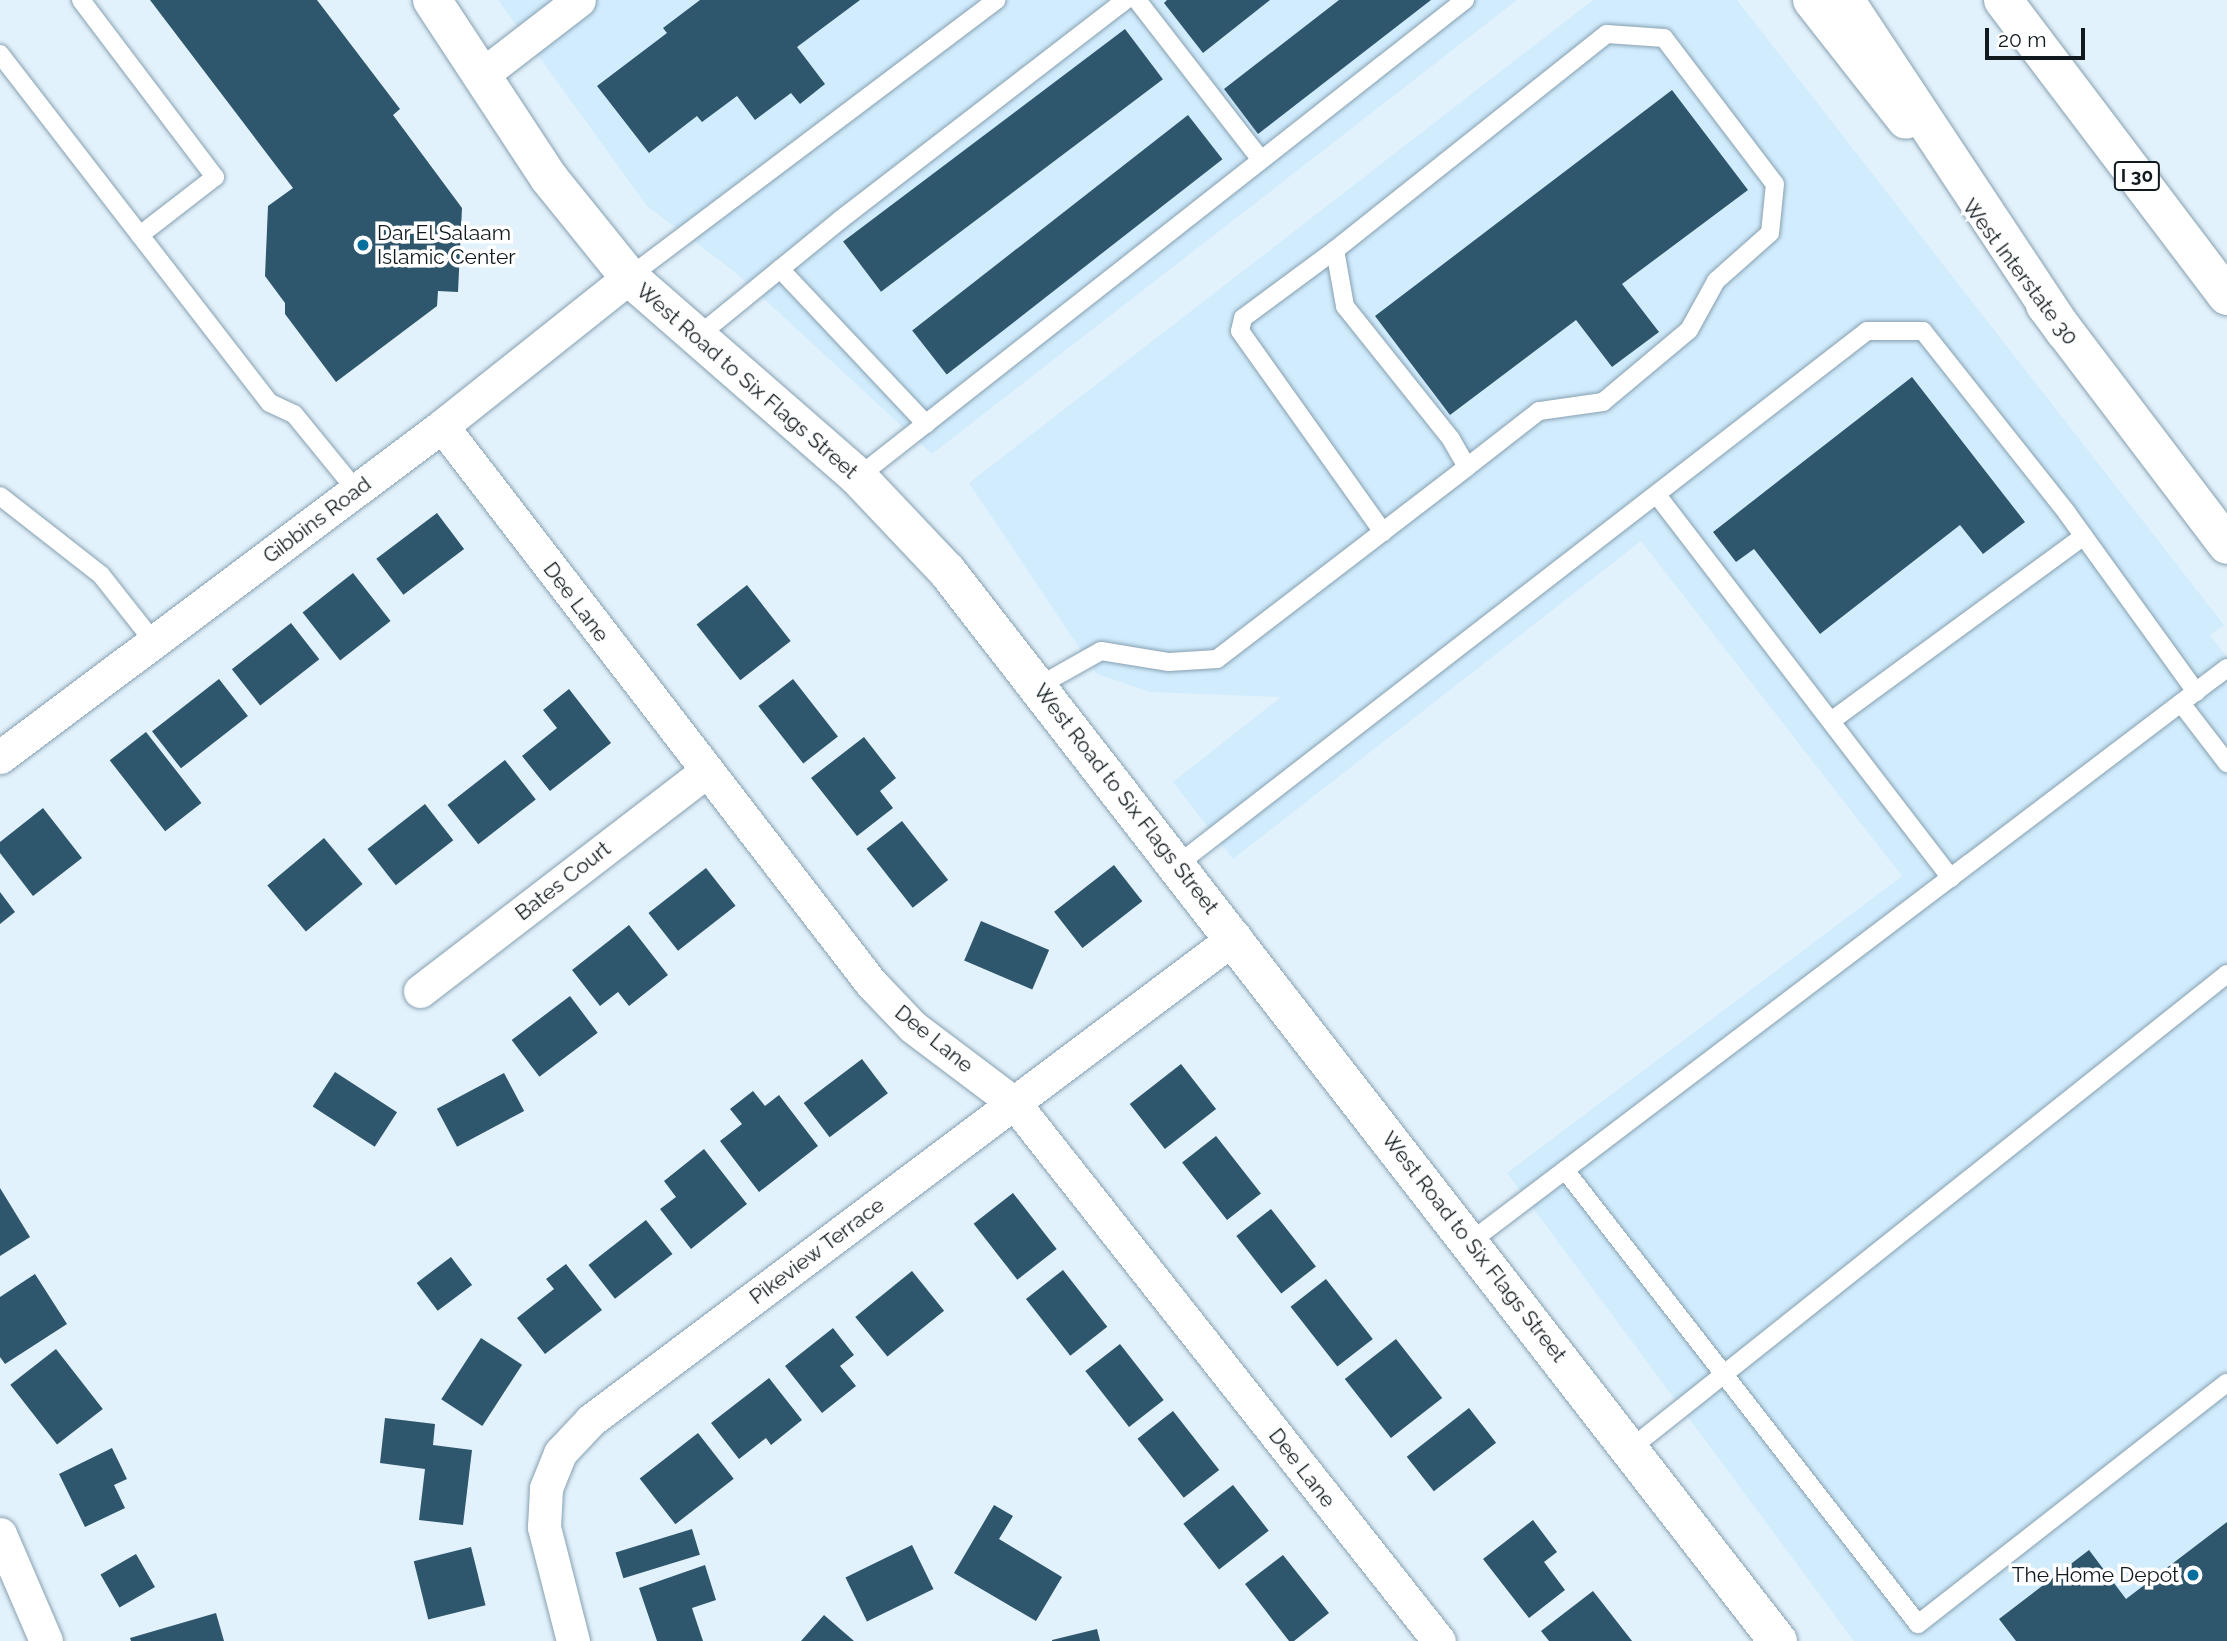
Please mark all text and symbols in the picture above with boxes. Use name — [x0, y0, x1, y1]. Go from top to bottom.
scale bar — [1989, 14, 2089, 58]
text: 20 m — [1998, 27, 2046, 52]
road number: I 30 — [2112, 160, 2162, 192]
street label: West Interstate 30 — [1957, 194, 2083, 350]
place label: Dar El Salaam Islamic Center — [377, 220, 516, 270]
marker: Dar El Salaam Islamic Center — [355, 237, 371, 253]
street label: West Road to Six Flags Street — [631, 278, 863, 484]
street label: Gibbins Road — [258, 471, 376, 569]
street label: Dee Lane — [538, 557, 614, 647]
street label: West Road to Six Flags Street — [1028, 679, 1224, 919]
street label: Bates Court — [510, 836, 616, 926]
street label: Dee Lane — [890, 1000, 978, 1078]
street label: West Road to Six Flags Street — [1376, 1127, 1572, 1367]
street label: Pikeview Terrace — [744, 1192, 890, 1310]
street label: Dee Lane — [1263, 1423, 1341, 1513]
place label: The Home Depot — [2012, 1562, 2179, 1588]
marker: The Home Depot — [2185, 1567, 2201, 1583]

